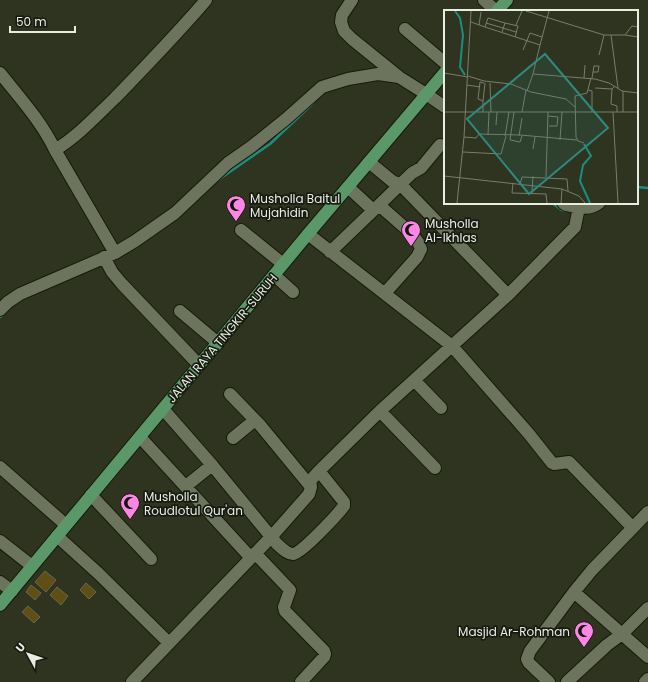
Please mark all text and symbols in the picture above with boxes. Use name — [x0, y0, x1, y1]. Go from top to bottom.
scale bar — [10, 8, 75, 34]
inset map — [444, 10, 638, 204]
text: 50 m — [16, 13, 47, 30]
place label: Musholla Baitul Mujahidin — [250, 190, 340, 221]
mosque icon: Musholla Baitul Mujahidin — [225, 194, 247, 222]
place label: Musholla Al-Ikhlas — [425, 215, 479, 246]
mosque icon: Musholla Al-Ikhlas — [400, 219, 422, 247]
street label: JALAN RAYA TINGKIR-SURUH — [163, 270, 281, 406]
place label: Musholla Roudlotul Qur'an — [144, 488, 243, 519]
mosque icon: Musholla Roudlotul Qur'an — [119, 492, 141, 520]
mosque icon: Masjid Ar-Rohman — [573, 620, 595, 648]
place label: Masjid Ar-Rohman — [458, 623, 570, 640]
north arrow — [8, 634, 48, 674]
text: U — [12, 639, 29, 656]

